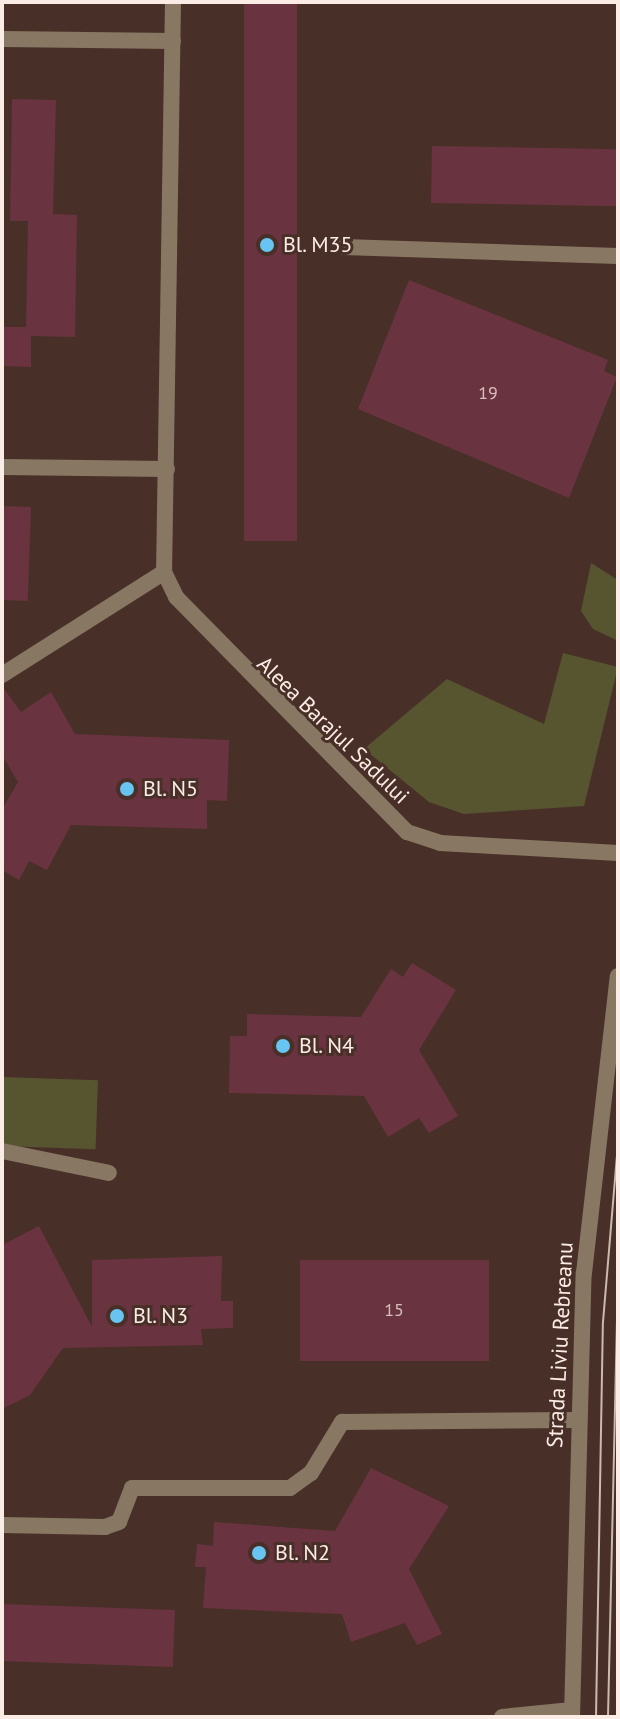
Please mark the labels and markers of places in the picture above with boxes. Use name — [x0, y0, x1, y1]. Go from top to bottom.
place label: Bl. M35 — [283, 232, 354, 258]
marker: Bl. M35 — [258, 236, 276, 254]
place label: Bl. N5 — [143, 776, 200, 802]
marker: Bl. N5 — [118, 780, 136, 798]
place label: Bl. N4 — [299, 1033, 356, 1059]
marker: Bl. N4 — [274, 1037, 292, 1055]
place label: Bl. N3 — [133, 1303, 190, 1329]
marker: Bl. N3 — [108, 1307, 126, 1325]
place label: Bl. N2 — [275, 1540, 332, 1566]
marker: Bl. N2 — [250, 1544, 268, 1562]

